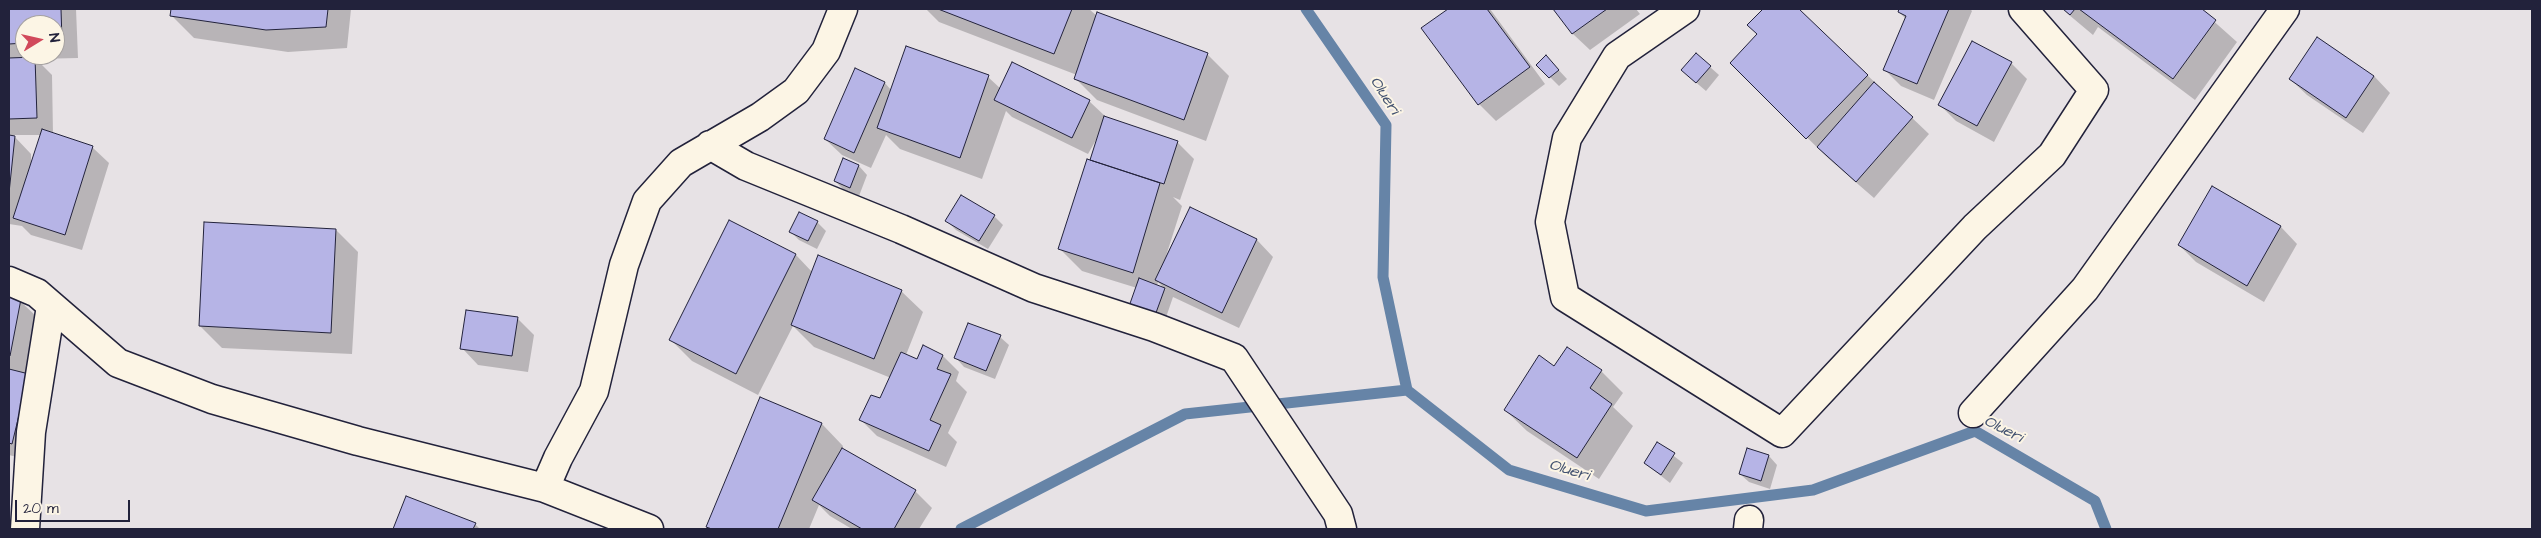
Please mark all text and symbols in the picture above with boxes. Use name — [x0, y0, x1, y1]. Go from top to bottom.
north arrow — [15, 15, 65, 65]
text: N — [43, 32, 64, 44]
water label: Olueri — [1365, 73, 1403, 119]
water label: Olueri — [1980, 412, 2026, 448]
water label: Olueri — [1546, 456, 1592, 486]
scale bar — [18, 490, 132, 522]
text: 20 m — [23, 498, 59, 519]

